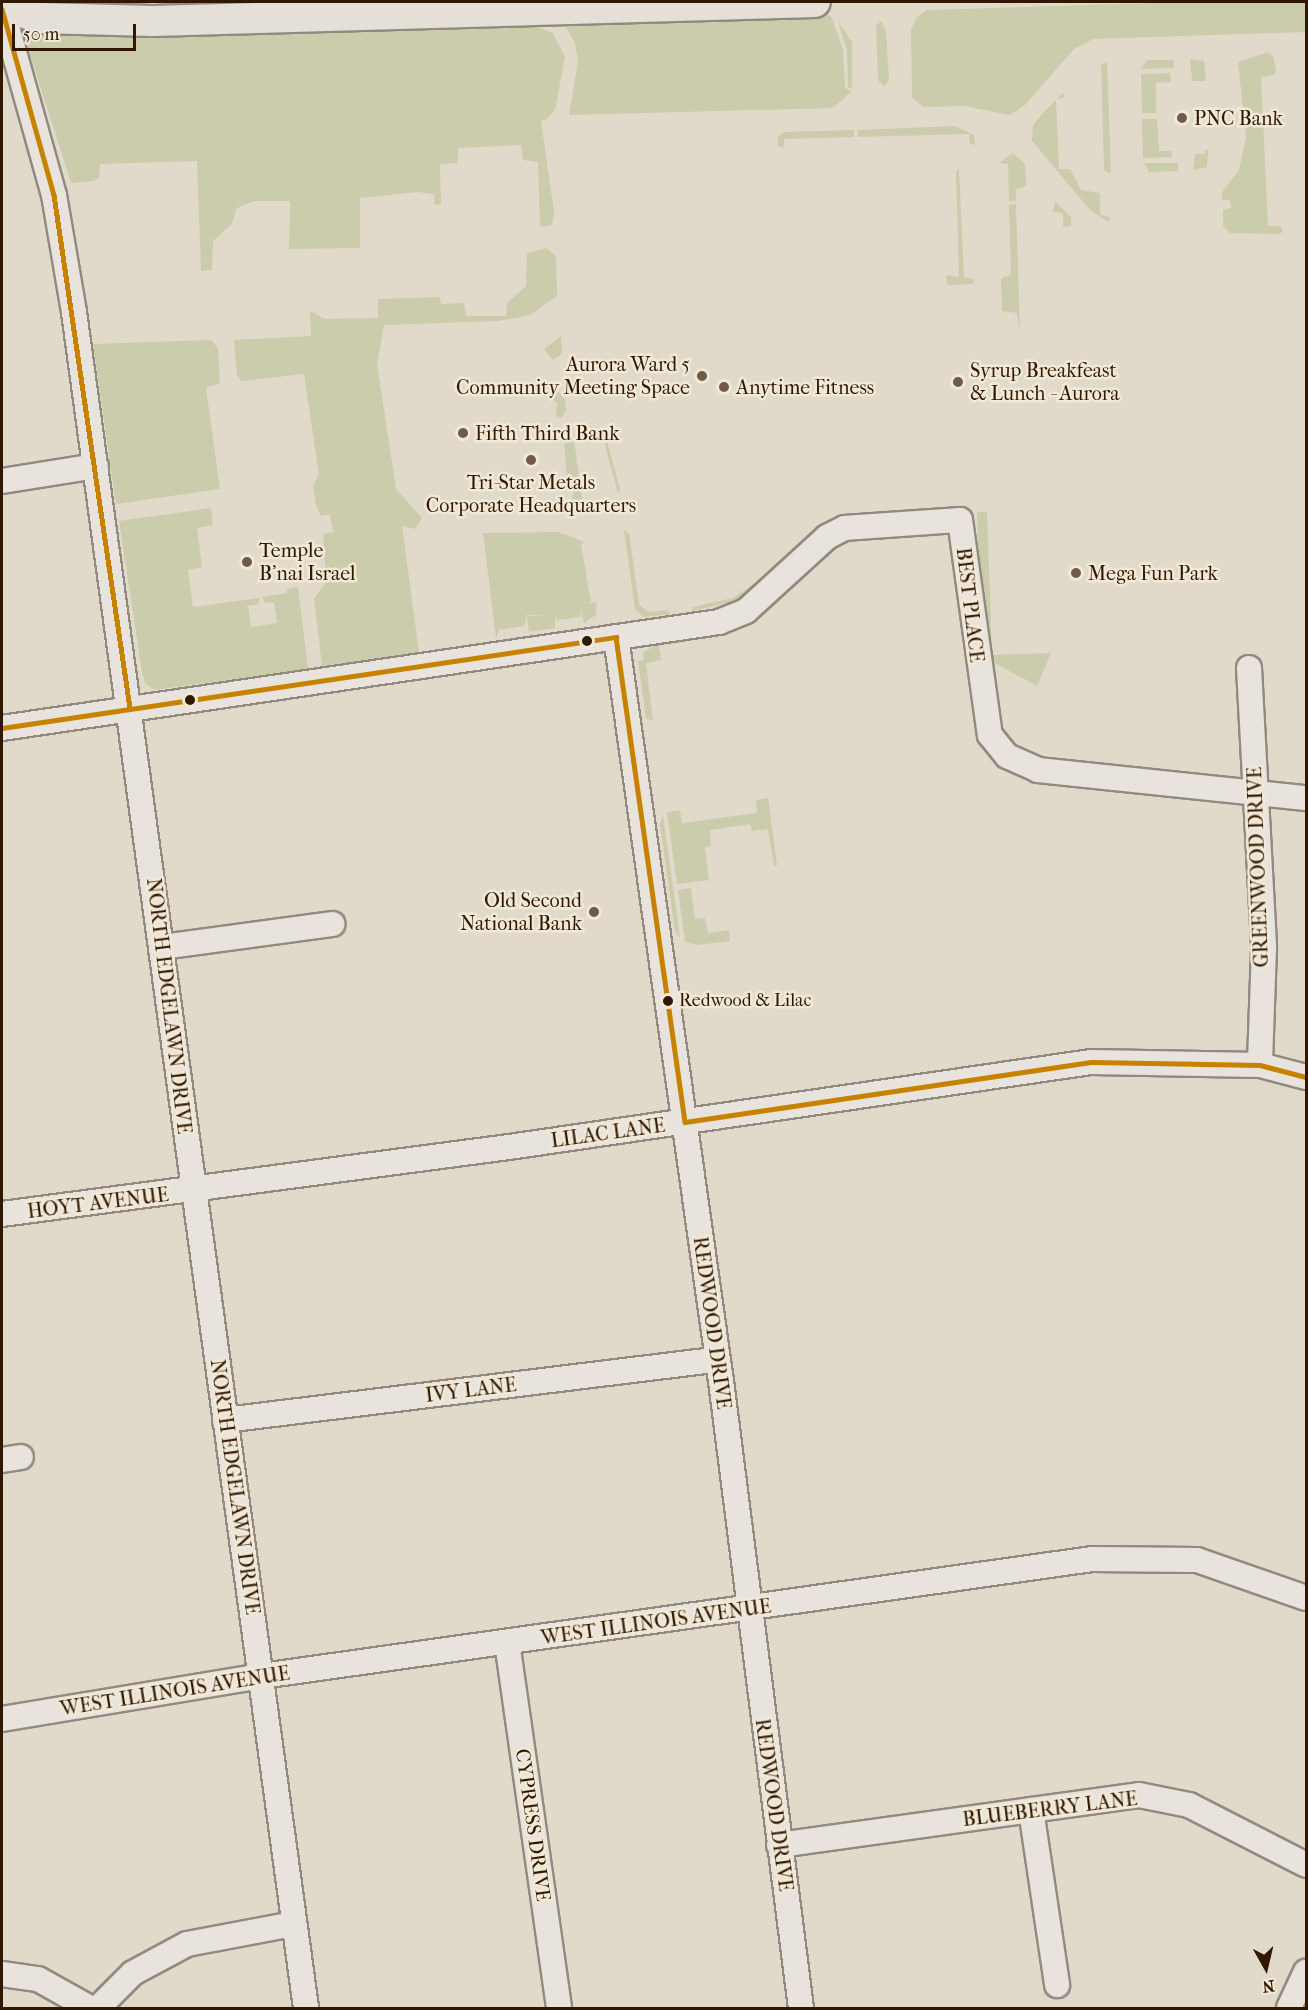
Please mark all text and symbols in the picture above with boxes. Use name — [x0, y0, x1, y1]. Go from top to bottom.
scale bar — [15, 12, 140, 50]
text: 50 m — [23, 24, 59, 45]
place label: PNC Bank — [1194, 106, 1283, 130]
marker: PNC Bank — [1175, 111, 1189, 125]
place label: Aurora Ward 5 Community Meeting Space — [456, 352, 690, 399]
place label: Syrup Breakfeast & Lunch - Aurora — [970, 358, 1120, 405]
marker: Aurora Ward 5 Community Meeting Space — [695, 369, 709, 383]
place label: Anytime Fitness — [736, 375, 874, 399]
marker: Syrup Breakfeast & Lunch - Aurora — [951, 375, 965, 389]
marker: Anytime Fitness — [717, 380, 731, 394]
place label: Fifth Third Bank — [475, 421, 620, 445]
marker: Fifth Third Bank — [456, 426, 470, 440]
marker: Tri-Star Metals Corporate Headquarters — [524, 453, 538, 467]
place label: Tri-Star Metals Corporate Headquarters — [426, 470, 636, 517]
place label: Temple B'nai Israel — [259, 538, 356, 585]
street label: BEST PLACE — [951, 546, 989, 664]
marker: Temple B'nai Israel — [240, 555, 254, 569]
place label: Mega Fun Park — [1088, 561, 1218, 585]
marker: Mega Fun Park — [1069, 566, 1083, 580]
unlabelled marker — [581, 635, 593, 647]
unlabelled marker — [184, 694, 196, 706]
street label: GREENWOOD DRIVE — [1243, 766, 1273, 968]
street label: NORTH EDGELAWN DRIVE — [141, 877, 197, 1135]
place label: Old Second National Bank — [460, 888, 582, 935]
marker: Old Second National Bank — [587, 905, 601, 919]
place label: Redwood & Lilac — [679, 990, 811, 1012]
marker: Redwood & Lilac — [662, 995, 674, 1007]
street label: LILAC LANE — [549, 1113, 667, 1153]
street label: HOYT AVENUE — [26, 1182, 170, 1224]
street label: REDWOOD DRIVE — [688, 1235, 736, 1411]
street label: NORTH EDGELAWN DRIVE — [205, 1358, 265, 1616]
street label: IVY LANE — [424, 1372, 518, 1408]
street label: WEST ILLINOIS AVENUE — [539, 1594, 773, 1650]
street label: WEST ILLINOIS AVENUE — [58, 1661, 292, 1721]
street label: REDWOOD DRIVE — [750, 1717, 798, 1893]
street label: CYPRESS DRIVE — [510, 1747, 556, 1903]
street label: BLUEBERRY LANE — [961, 1786, 1139, 1832]
north arrow — [1236, 1938, 1296, 1998]
text: N — [1261, 1976, 1276, 1997]

